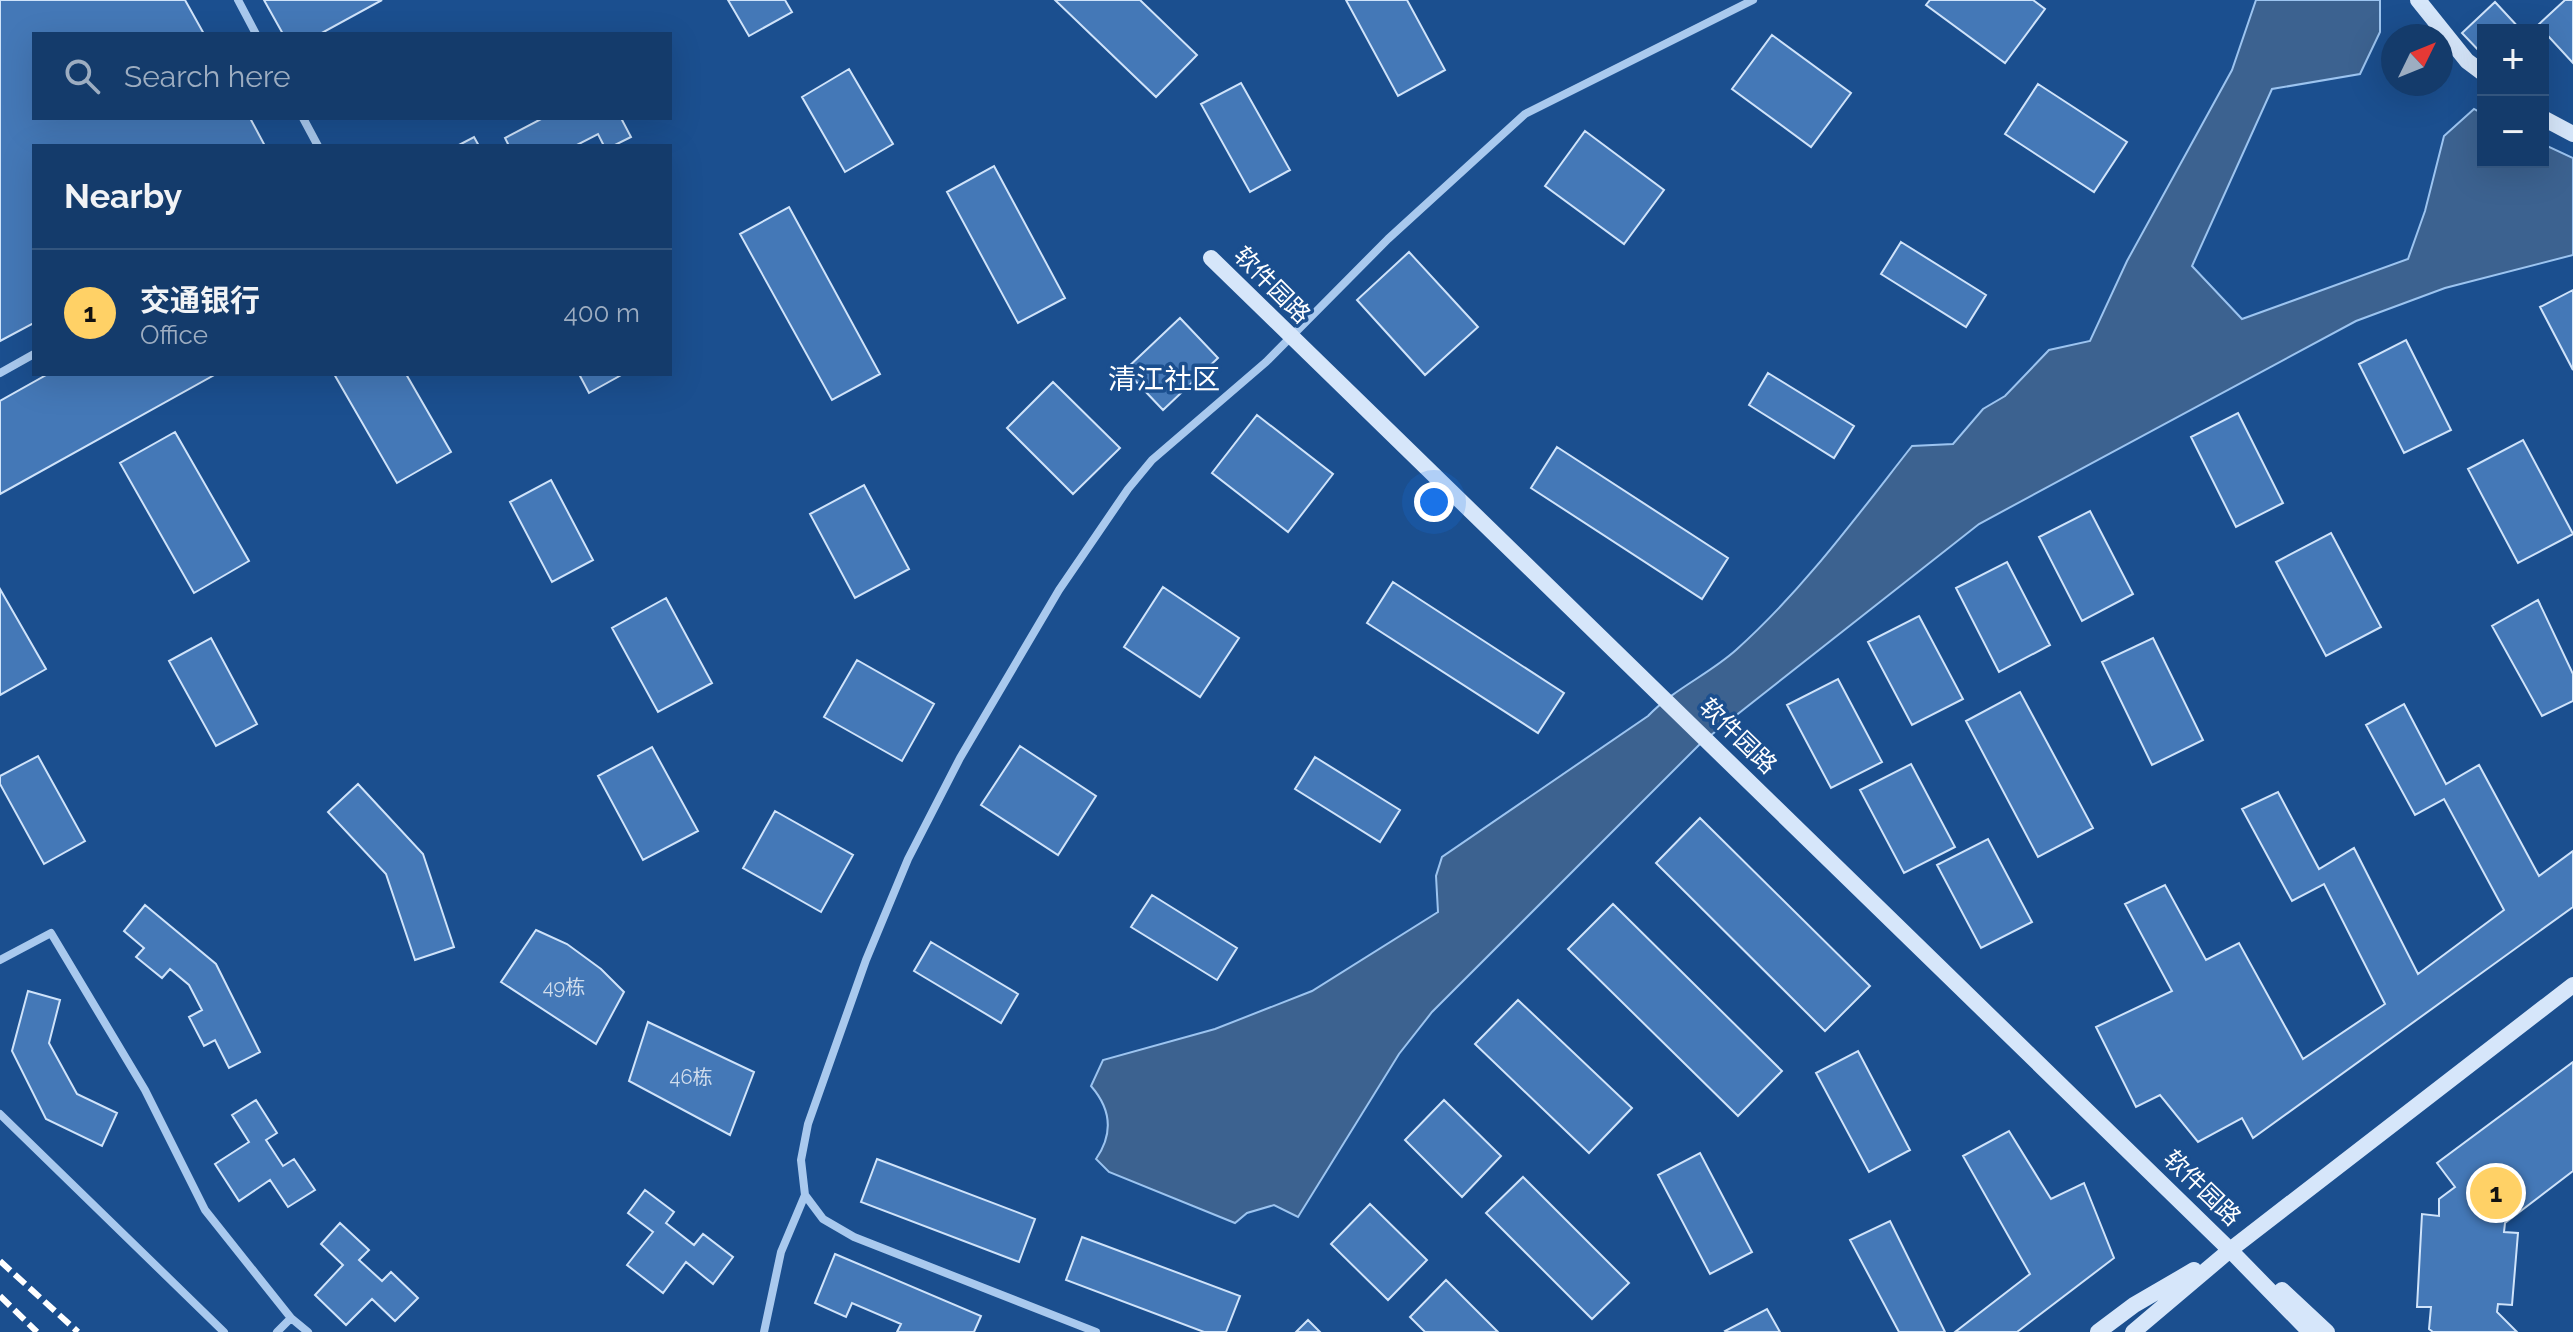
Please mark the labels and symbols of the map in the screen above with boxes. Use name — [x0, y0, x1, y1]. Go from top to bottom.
north arrow — [2381, 24, 2453, 96]
street label: 软件园路 — [1228, 240, 1317, 329]
district label: 清江社区 — [1108, 363, 1220, 396]
your location — [1414, 482, 1454, 522]
street label: 软件园路 — [1694, 692, 1783, 779]
house number: 49栋 — [543, 975, 585, 999]
house number: 46栋 — [670, 1065, 712, 1089]
street label: 软件园路 — [2158, 1144, 2247, 1231]
pin: 1 — [2470, 1163, 2522, 1223]

